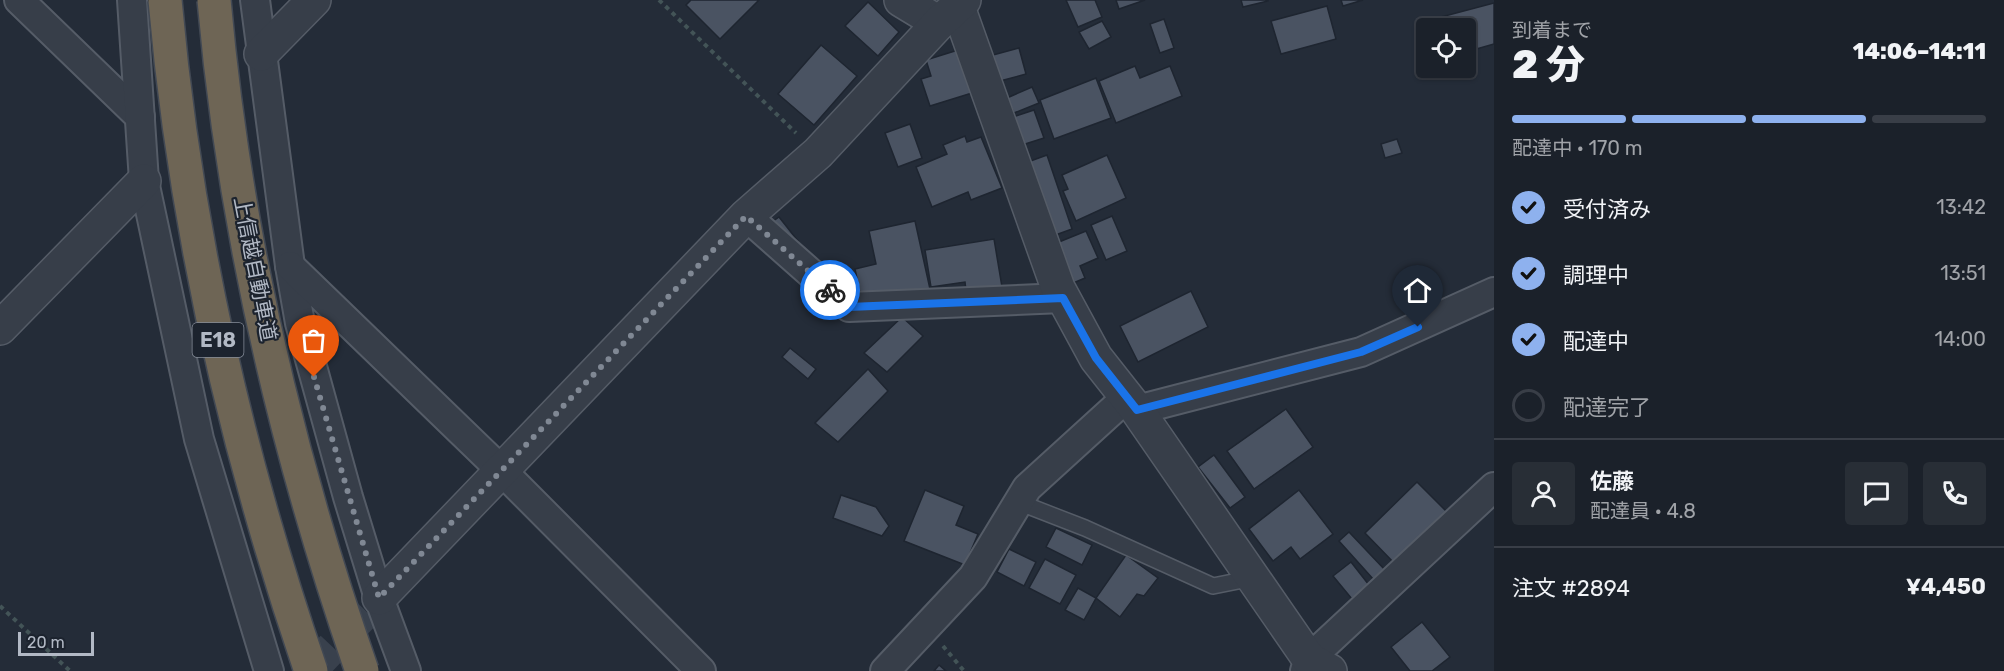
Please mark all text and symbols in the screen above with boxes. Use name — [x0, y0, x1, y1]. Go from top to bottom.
map controls — [1416, 18, 1476, 78]
button: locate — [1416, 18, 1476, 78]
text: 到着まで — [1512, 18, 1592, 42]
text: 14:06–14:11 — [1853, 38, 1986, 65]
text: 2 分 — [1512, 42, 1585, 88]
text: 配達中 · 170 m — [1512, 136, 1643, 160]
icon: check — [1512, 191, 1545, 224]
street label: 上信越自動車道 — [229, 194, 282, 343]
text: 13:42 — [1936, 195, 1986, 219]
text: 受付済み — [1563, 196, 1651, 223]
icon: check — [1512, 257, 1545, 290]
courier — [800, 260, 860, 320]
text: 13:51 — [1940, 261, 1986, 285]
text: 調理中 — [1563, 262, 1629, 289]
pin — [1392, 265, 1443, 327]
icon: bike — [814, 274, 847, 307]
icon: home — [1401, 274, 1434, 307]
pin — [288, 315, 339, 377]
road number: E18 — [192, 323, 244, 357]
icon: check — [1512, 323, 1545, 356]
icon: bag — [297, 324, 330, 357]
text: 14:00 — [1935, 327, 1986, 351]
text: 配達中 — [1563, 328, 1629, 355]
text: 配達完了 — [1563, 394, 1651, 421]
button: person — [1512, 462, 1575, 525]
button: chat — [1845, 462, 1908, 525]
button: phone — [1923, 462, 1986, 525]
text: 佐藤 — [1590, 468, 1634, 495]
text: 配達員 · 4.8 — [1590, 499, 1696, 523]
text: ¥4,450 — [1906, 573, 1986, 600]
text: 注文 #2894 — [1512, 575, 1630, 602]
scale bar — [18, 629, 94, 656]
text: 20 m — [27, 633, 65, 652]

